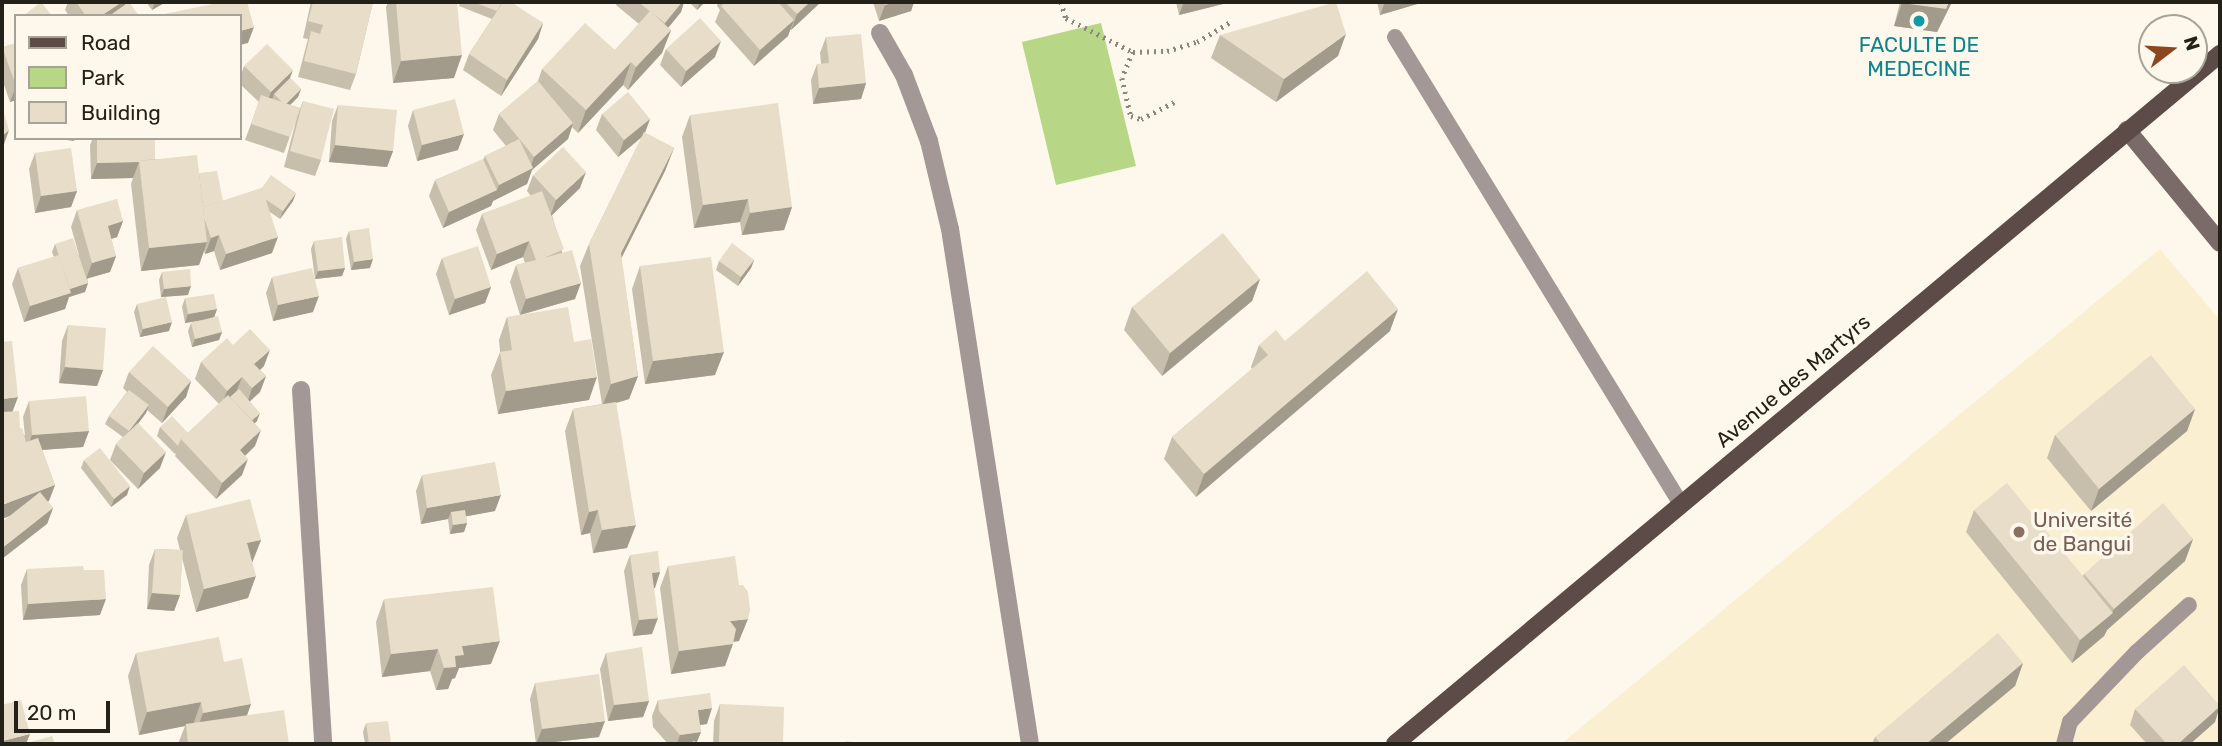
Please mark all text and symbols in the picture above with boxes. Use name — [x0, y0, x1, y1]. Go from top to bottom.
marker: FACULTE DE MEDECINE — [1911, 13, 1927, 29]
legend — [14, 14, 242, 140]
north arrow — [2138, 14, 2208, 84]
text: Road — [81, 30, 131, 55]
place label: FACULTE DE MEDECINE — [1859, 32, 1979, 82]
text: N — [2179, 33, 2205, 53]
text: Park — [81, 65, 125, 90]
text: Building — [81, 100, 161, 125]
street label: Avenue des Martyrs — [1711, 309, 1875, 453]
place label: Université de Bangui — [2033, 507, 2132, 557]
marker: Université de Bangui — [2011, 524, 2027, 540]
scale bar — [18, 686, 114, 730]
text: 20 m — [27, 700, 76, 725]

